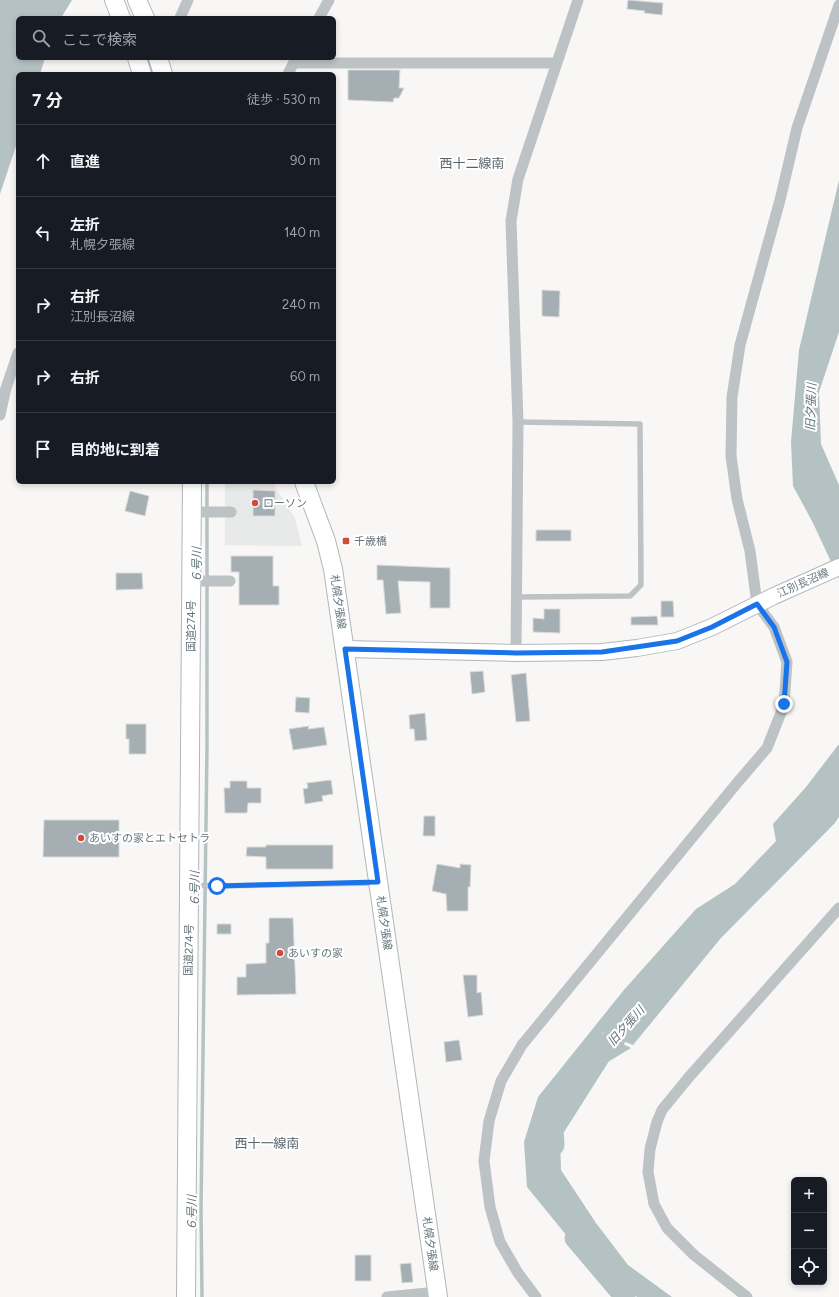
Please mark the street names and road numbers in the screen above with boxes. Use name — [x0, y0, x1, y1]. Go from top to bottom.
street label: 江別長沼線 — [775, 566, 831, 600]
street label: 札幌夕張線 — [328, 574, 348, 630]
street label: 国道274号 — [185, 600, 198, 652]
street label: 札幌夕張線 — [374, 895, 394, 951]
street label: 国道274号 — [182, 924, 196, 976]
street label: 札幌夕張線 — [420, 1216, 440, 1272]

